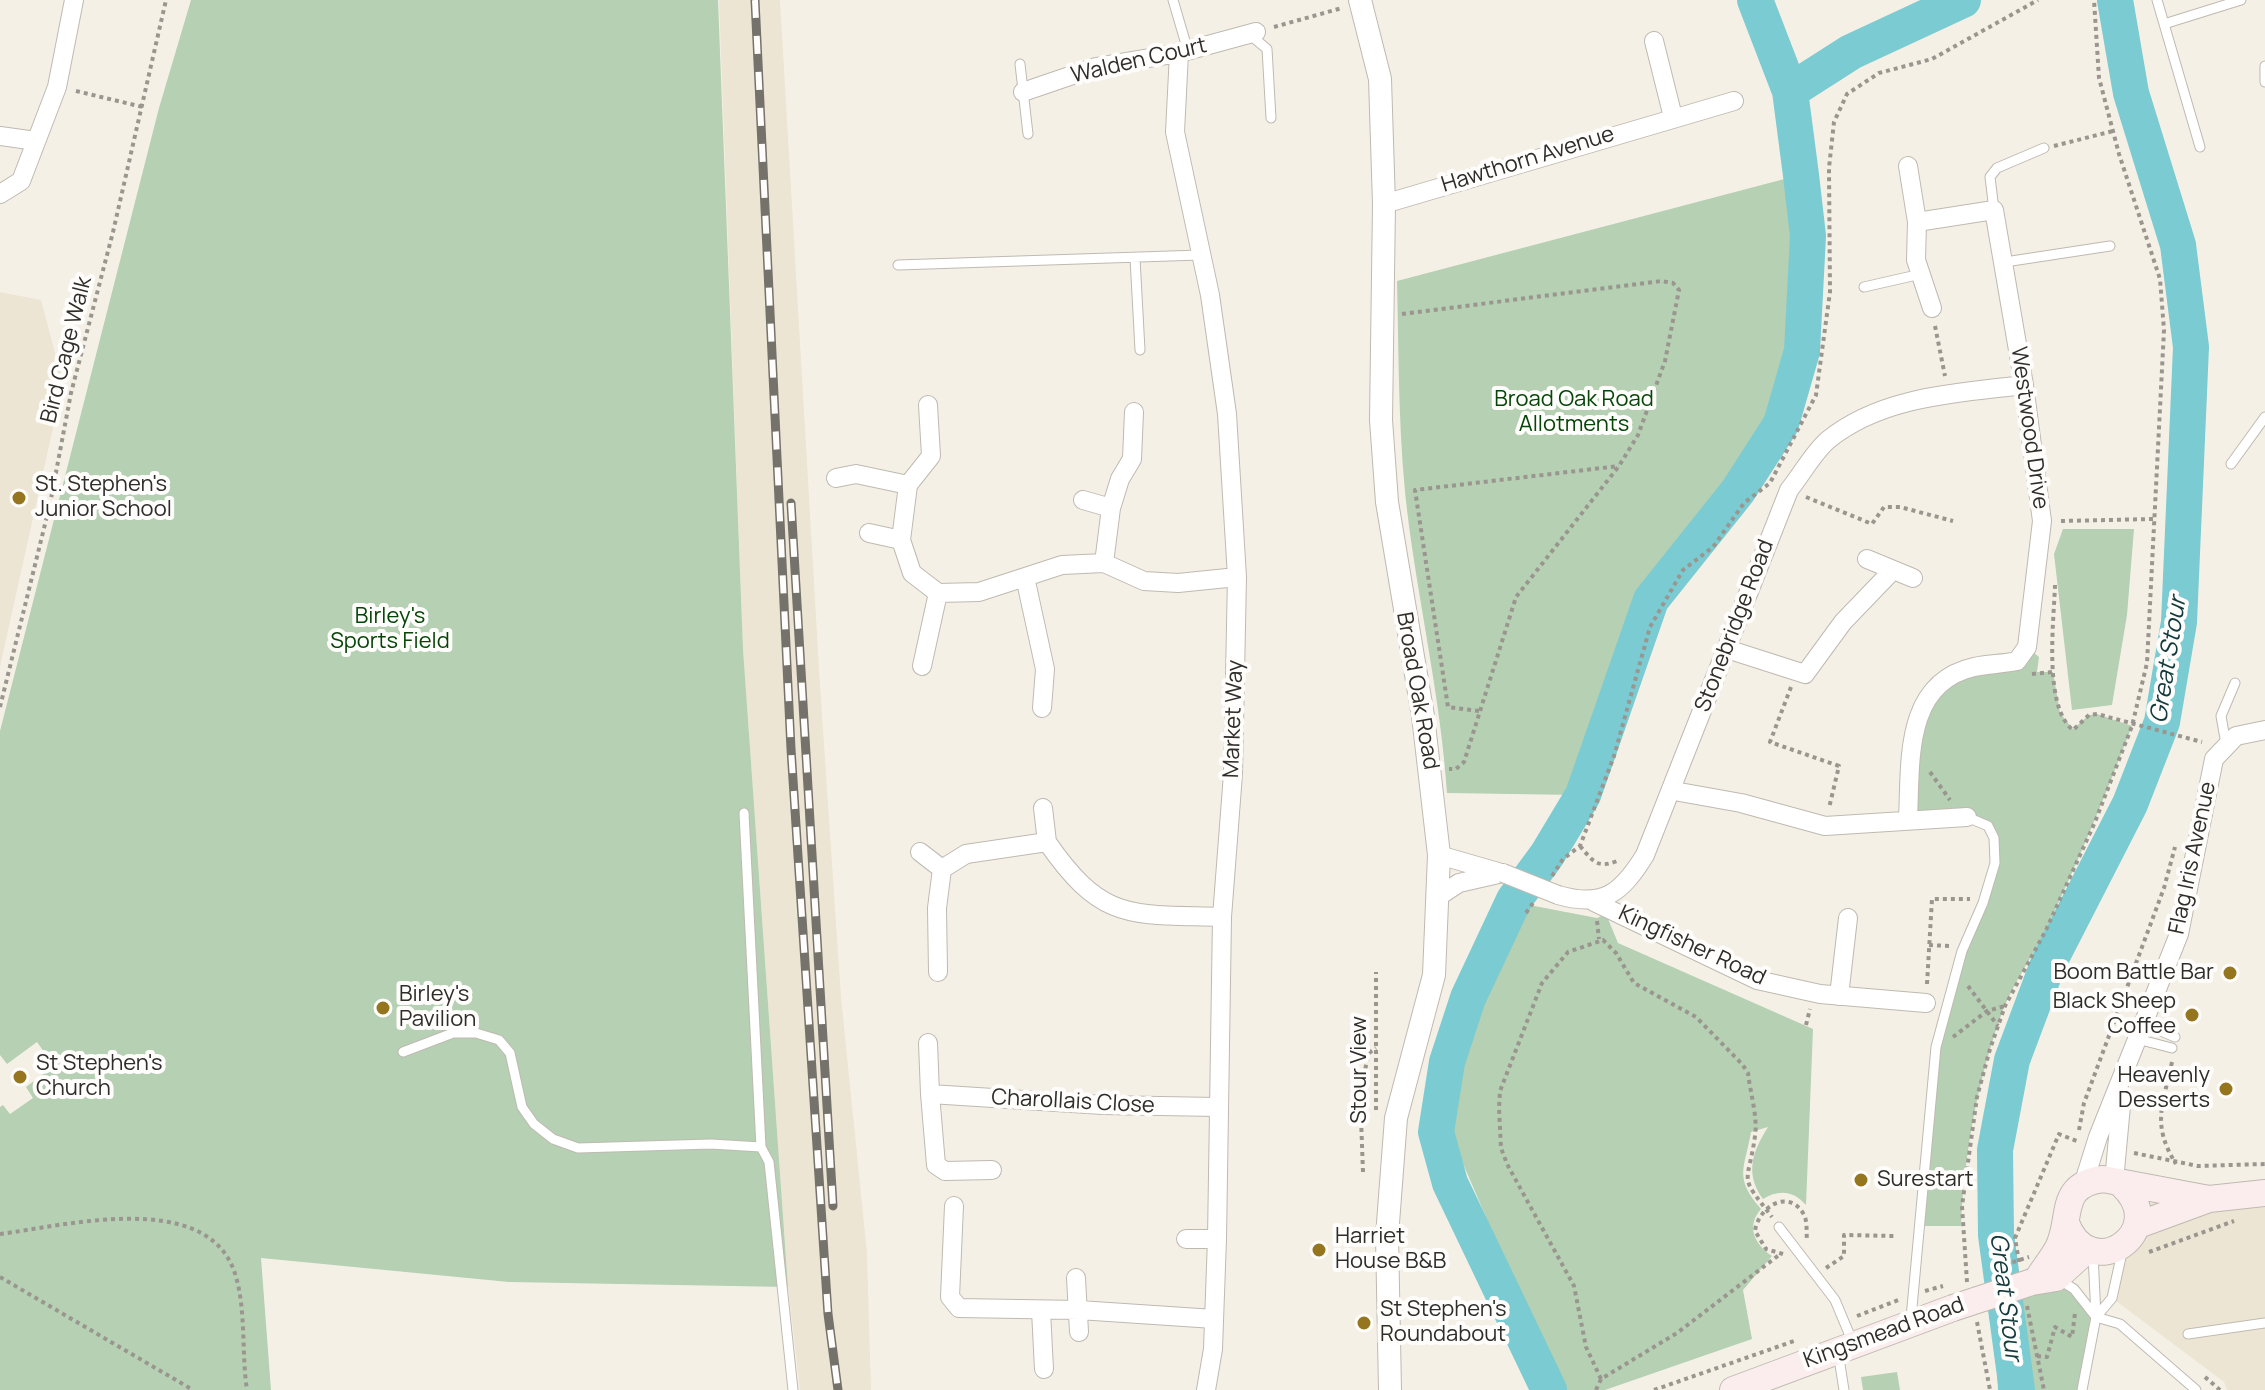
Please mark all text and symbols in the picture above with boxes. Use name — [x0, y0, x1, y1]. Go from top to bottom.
street label: Walden Court — [1069, 33, 1209, 89]
street label: Hawthorn Avenue — [1438, 121, 1618, 199]
street label: Bird Cage Walk — [36, 274, 98, 426]
street label: Westwood Drive — [2005, 345, 2053, 511]
park label: Broad Oak Road Allotments — [1494, 387, 1654, 438]
place label: St. Stephen's Junior School — [35, 472, 172, 524]
marker: St. Stephen's Junior School — [10, 489, 28, 507]
street label: Stonebridge Road — [1690, 536, 1780, 716]
water label: Great Stour — [2145, 595, 2193, 725]
park label: Birley's Sports Field — [330, 604, 450, 656]
street label: Broad Oak Road — [1390, 610, 1444, 772]
street label: Market Way — [1219, 659, 1249, 779]
street label: Flag Iris Avenue — [2164, 779, 2222, 937]
street label: Kingfisher Road — [1614, 900, 1770, 992]
place label: Boom Battle Bar — [2053, 960, 2214, 986]
marker: Boom Battle Bar — [2221, 964, 2239, 982]
place label: Birley's Pavilion — [399, 982, 476, 1034]
place label: Black Sheep Coffee — [2053, 989, 2176, 1040]
marker: Birley's Pavilion — [374, 999, 392, 1017]
marker: Black Sheep Coffee — [2183, 1006, 2201, 1024]
street label: Stour View — [1347, 1016, 1373, 1124]
place label: St Stephen's Church — [36, 1051, 163, 1102]
place label: Heavenly Desserts — [2117, 1063, 2210, 1114]
marker: St Stephen's Church — [11, 1068, 29, 1086]
marker: Heavenly Desserts — [2217, 1080, 2235, 1098]
street label: Charollais Close — [991, 1085, 1155, 1119]
place label: Surestart — [1877, 1167, 1974, 1193]
marker: Surestart — [1852, 1171, 1870, 1189]
place label: Harriet House B&B — [1335, 1224, 1446, 1276]
water label: Great Stour — [1983, 1232, 2027, 1362]
marker: Harriet House B&B — [1310, 1241, 1328, 1259]
street label: Kingsmead Road — [1800, 1292, 1968, 1374]
place label: St Stephen's Roundabout — [1380, 1297, 1507, 1348]
marker: St Stephen's Roundabout — [1355, 1314, 1373, 1332]

